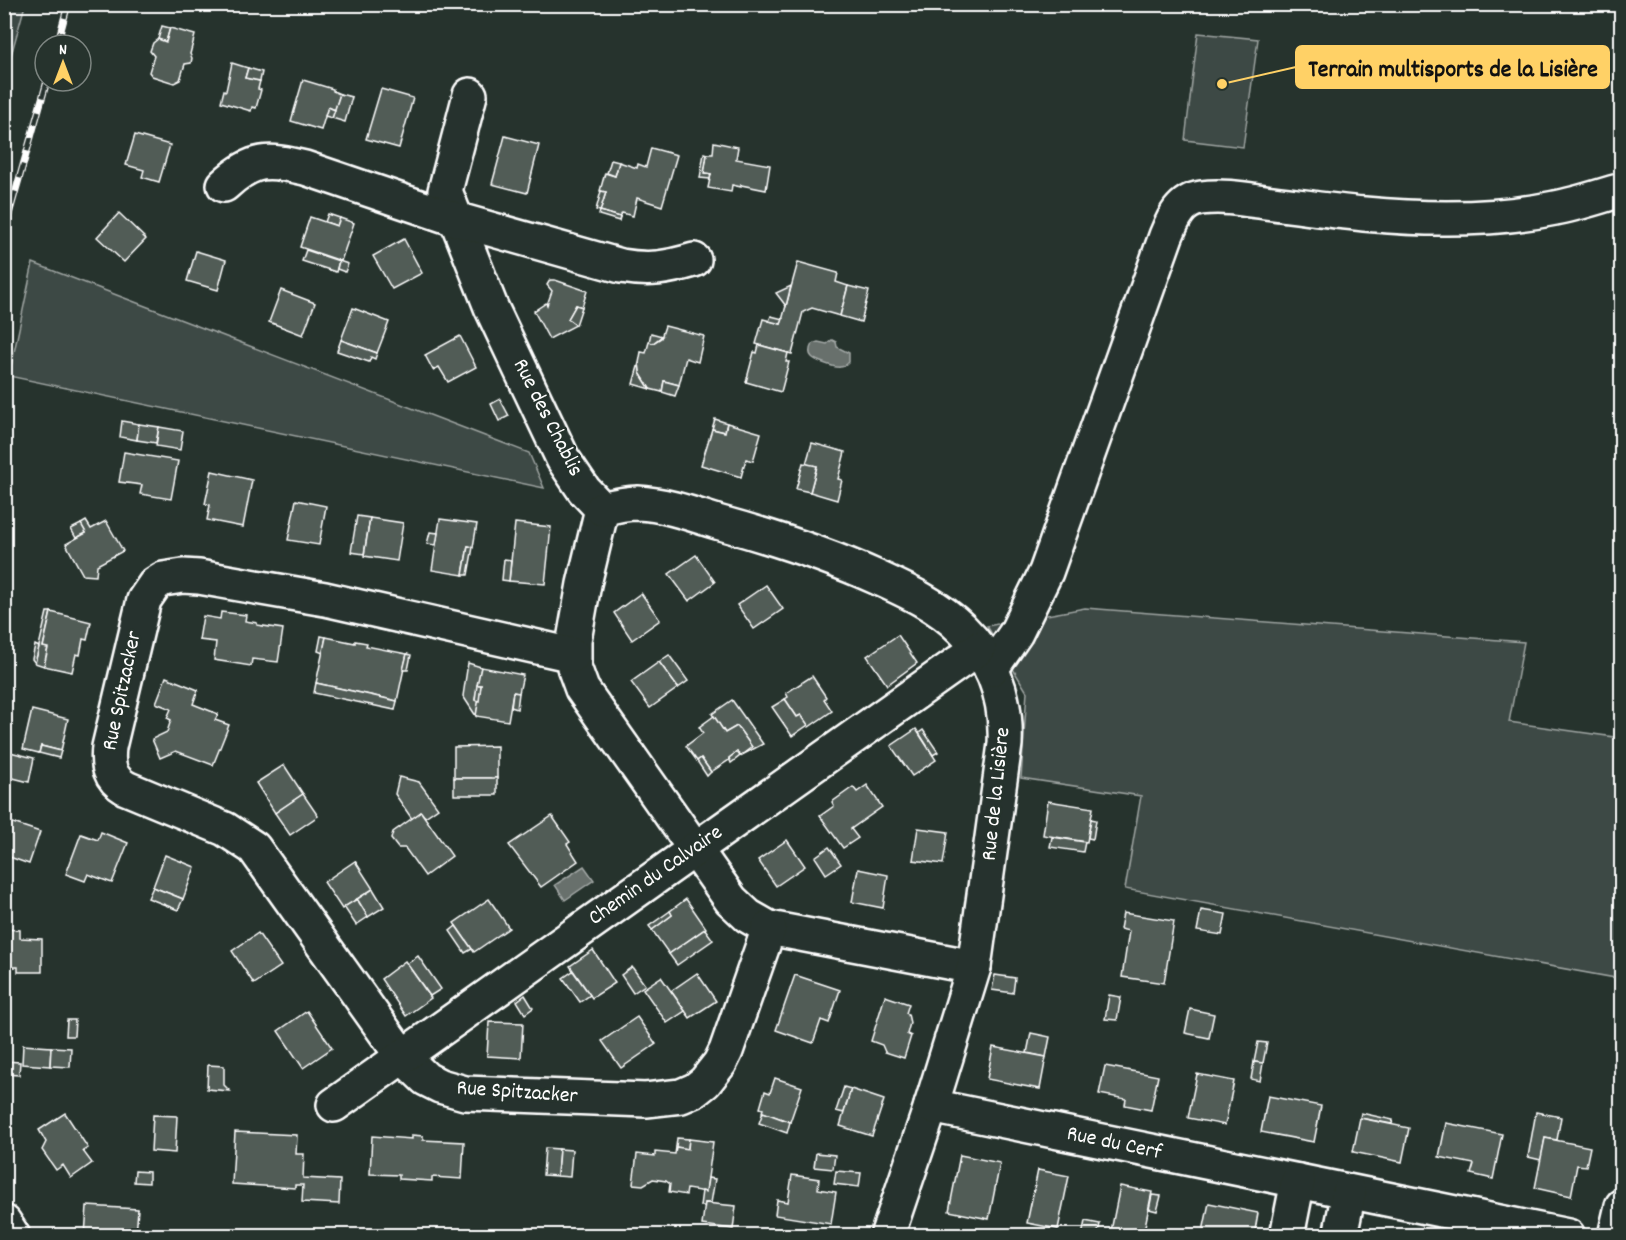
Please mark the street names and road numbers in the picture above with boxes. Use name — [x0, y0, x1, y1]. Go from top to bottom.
street label: Rue des Chablis — [504, 354, 590, 482]
street label: Rue Spitzacker — [95, 628, 151, 754]
street label: Rue de la Lisière — [975, 726, 1019, 862]
street label: Chemin du Calvaire — [583, 818, 729, 934]
street label: Rue Spitzacker — [455, 1073, 579, 1113]
street label: Rue du Cerf — [1064, 1119, 1165, 1169]

